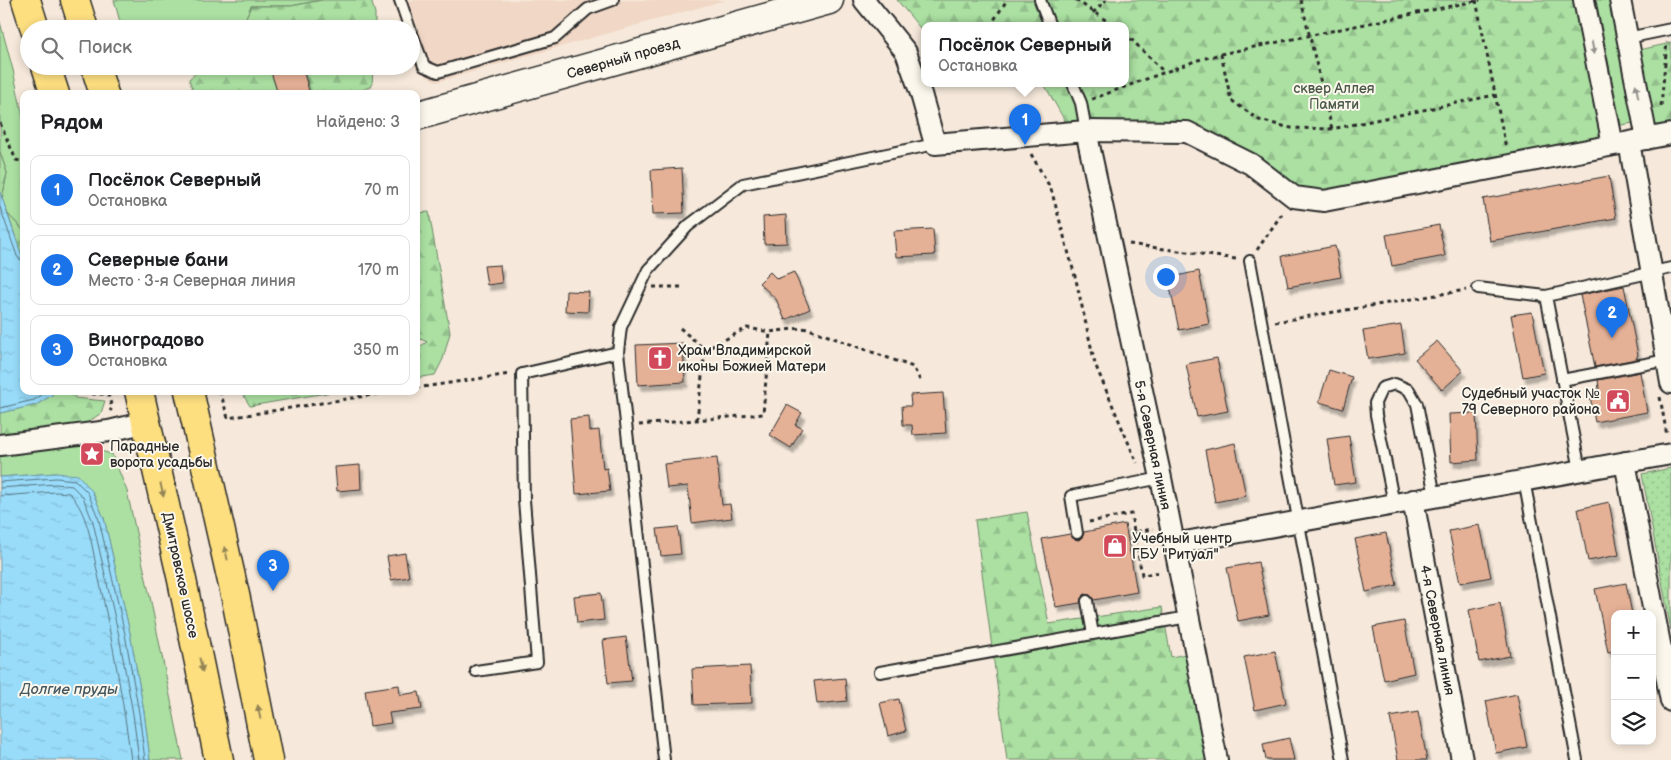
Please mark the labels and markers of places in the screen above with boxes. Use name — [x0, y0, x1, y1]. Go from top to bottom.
pin: 1 — [1009, 104, 1041, 145]
pin: 2 — [1596, 297, 1628, 338]
place label: Храм Владимирской иконы Божией Матери — [678, 342, 826, 375]
church icon: Храм Владимирской иконы Божией Матери — [647, 345, 673, 371]
place label: Судебный участок № 79 Северного района — [1462, 385, 1601, 418]
public building icon: Судебный участок № 79 Северного района — [1605, 388, 1631, 414]
place label: Парадные ворота усадьбы — [110, 438, 213, 471]
place icon: Парадные ворота усадьбы — [79, 441, 105, 467]
place label: Учебный центр ГБУ "Ритуал" — [1132, 530, 1232, 563]
shop icon: Учебный центр ГБУ "Ритуал" — [1102, 533, 1128, 559]
pin: 3 — [257, 550, 289, 591]

